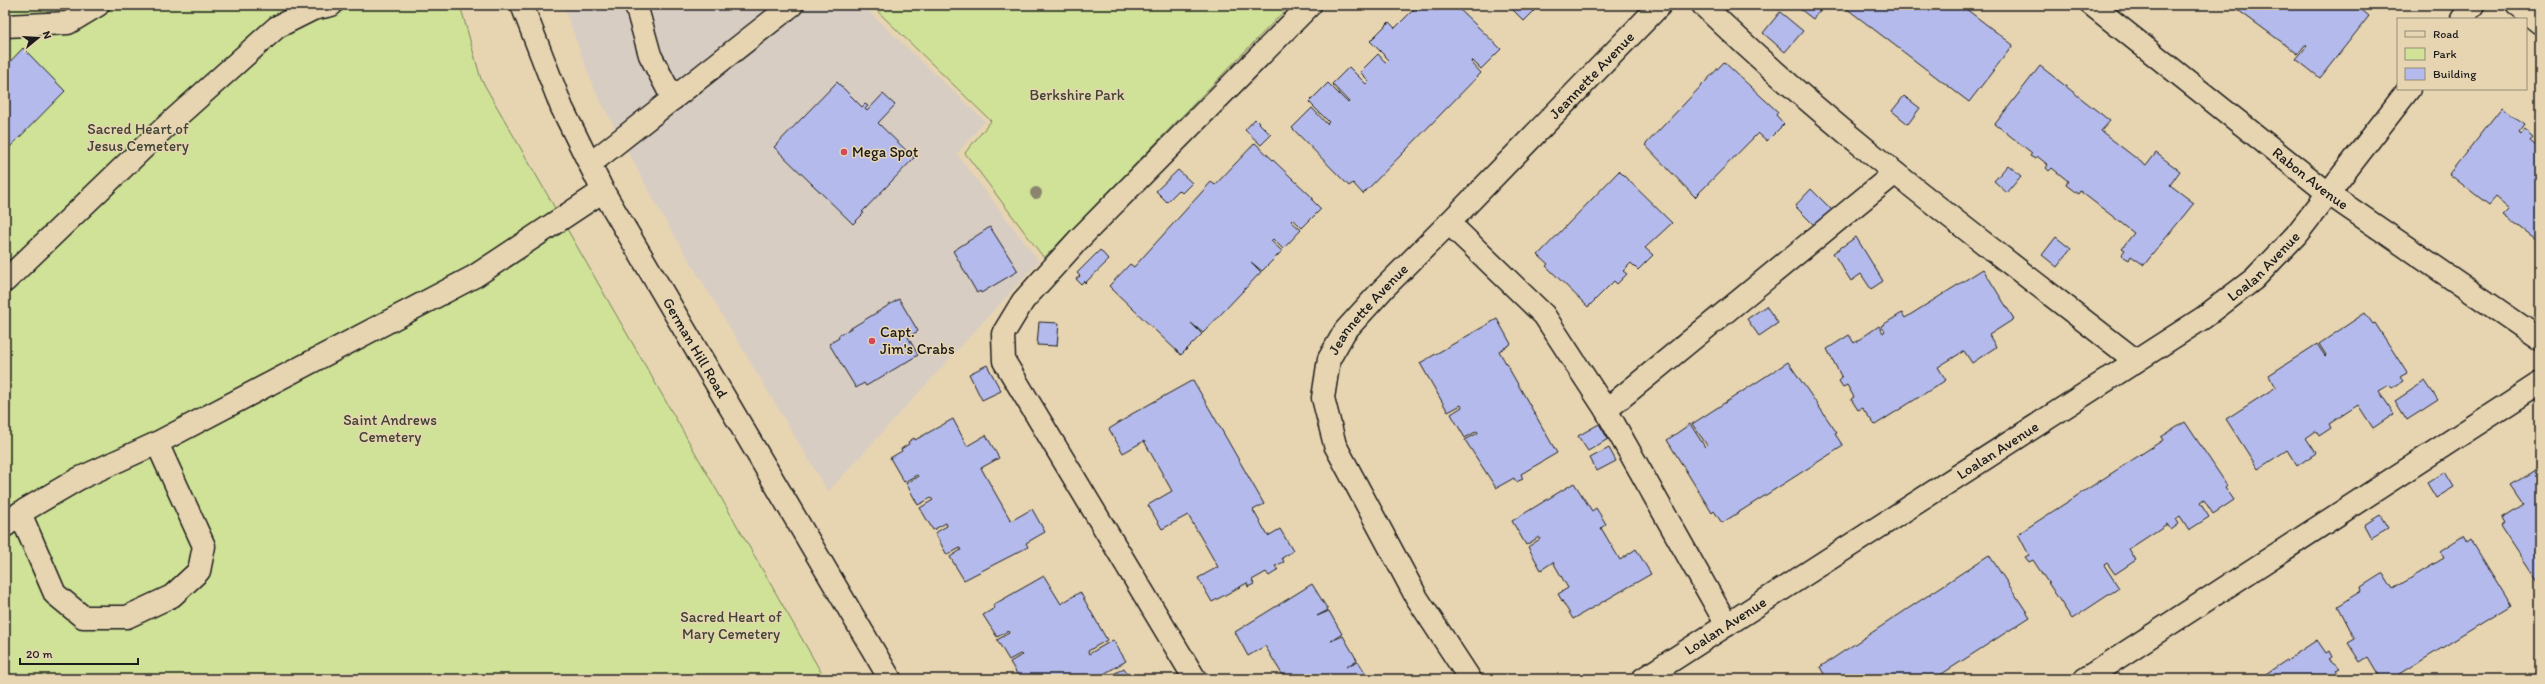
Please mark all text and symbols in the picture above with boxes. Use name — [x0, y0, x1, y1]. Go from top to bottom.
north arrow — [18, 18, 58, 58]
legend — [2397, 18, 2527, 90]
text: Road — [2433, 27, 2459, 41]
street label: Jeannette Avenue — [1546, 28, 1638, 123]
text: N — [40, 30, 54, 41]
text: Park — [2433, 47, 2457, 61]
text: Building — [2433, 67, 2477, 81]
park label: Berkshire Park — [1030, 86, 1125, 104]
park label: Sacred Heart of Jesus Cemetery — [87, 120, 189, 155]
place label: Mega Spot — [852, 143, 919, 161]
street label: Rabon Avenue — [2269, 143, 2352, 214]
marker: Mega Spot — [839, 147, 849, 157]
street label: Loalan Avenue — [2224, 228, 2304, 305]
street label: Jeannette Avenue — [1324, 260, 1412, 358]
street label: German Hill Road — [659, 294, 732, 401]
place label: Capt. Jim's Crabs — [880, 323, 955, 358]
marker: Capt. Jim's Crabs — [867, 336, 877, 346]
park label: Saint Andrews Cemetery — [343, 411, 437, 446]
street label: Loalan Avenue — [1953, 417, 2042, 483]
street label: Loalan Avenue — [1681, 593, 1770, 659]
park label: Sacred Heart of Mary Cemetery — [680, 608, 782, 643]
scale bar — [20, 640, 138, 666]
text: 20 m — [26, 647, 53, 661]

